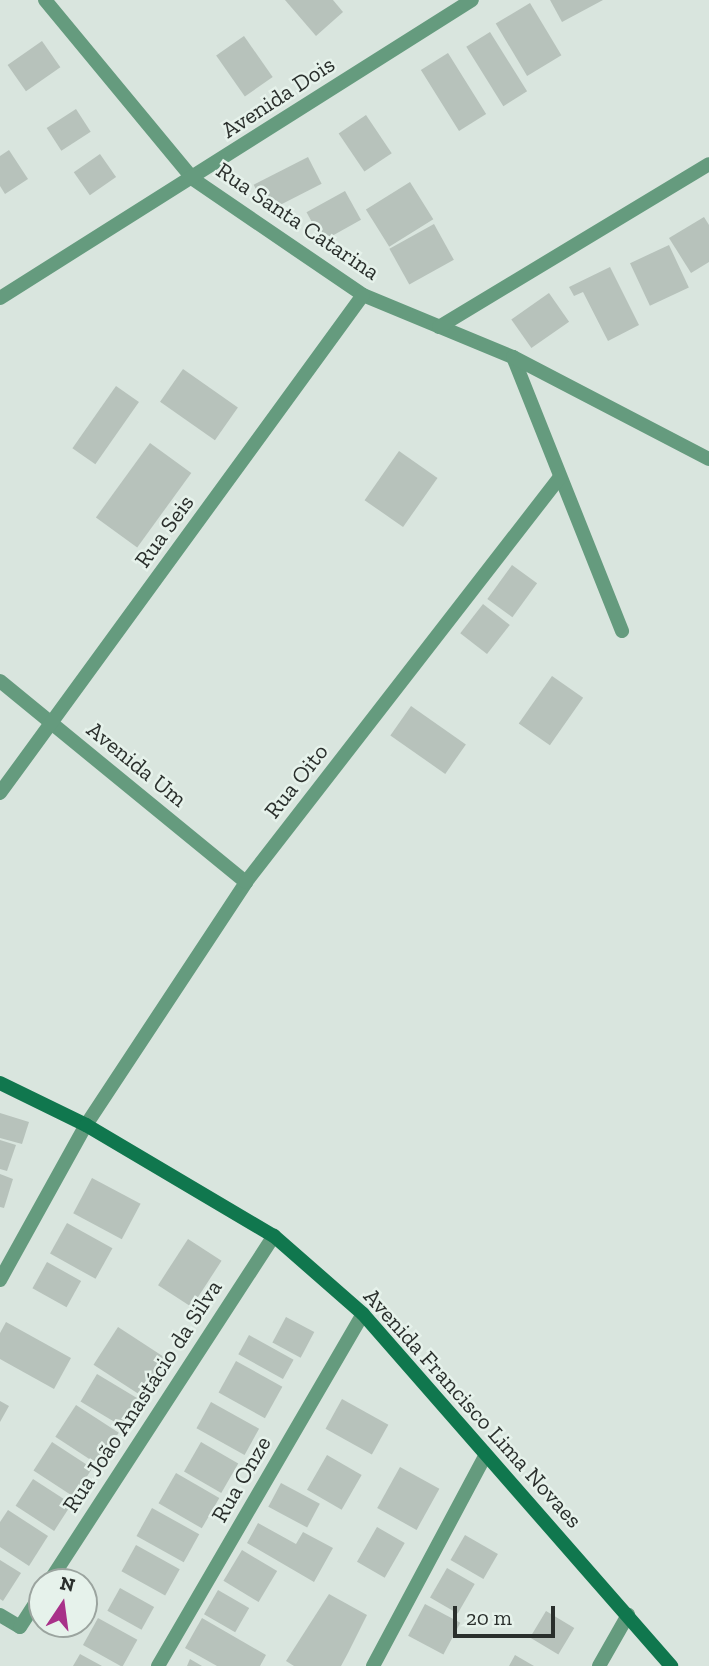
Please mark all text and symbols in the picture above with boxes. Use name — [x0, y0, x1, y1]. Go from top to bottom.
street label: Avenida Dois — [216, 50, 340, 144]
street label: Rua Santa Catarina — [211, 156, 385, 286]
street label: Rua Seis — [128, 489, 200, 573]
street label: Avenida Um — [82, 715, 192, 813]
street label: Rua Oito — [258, 738, 334, 824]
street label: Rua João Anastácio da Silva — [56, 1274, 228, 1518]
street label: Avenida Francisco Lima Novaes — [358, 1283, 588, 1533]
street label: Rua Onze — [205, 1431, 277, 1527]
north arrow — [28, 1568, 98, 1638]
text: N — [58, 1571, 77, 1597]
scale bar — [457, 1592, 558, 1636]
text: 20 m — [466, 1605, 512, 1630]

